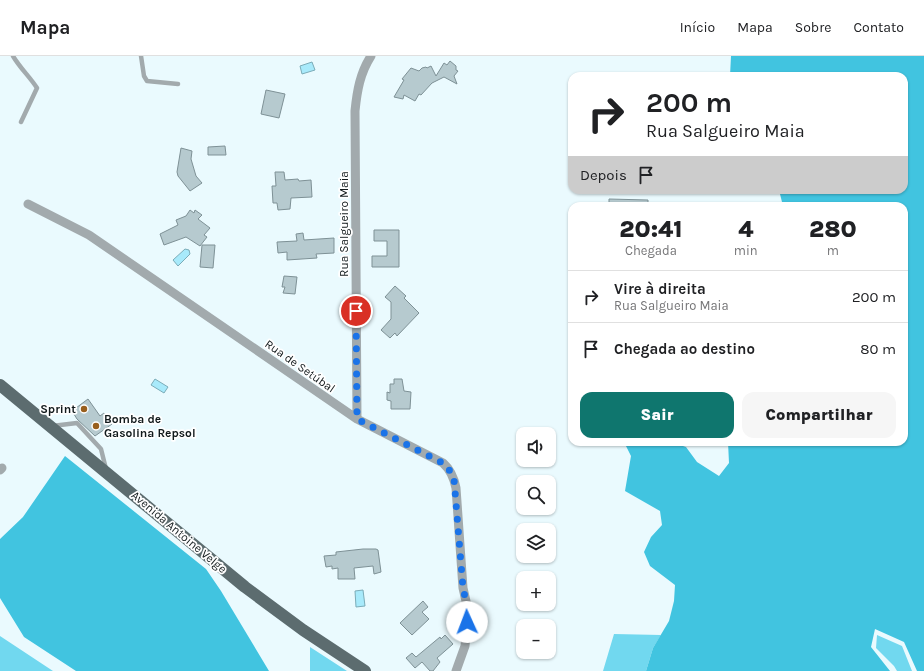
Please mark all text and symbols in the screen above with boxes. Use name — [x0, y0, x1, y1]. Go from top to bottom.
text: Mapa — [20, 17, 70, 39]
text: Início — [680, 19, 715, 36]
text: Mapa — [737, 19, 773, 36]
text: Sobre — [795, 19, 831, 36]
text: Contato — [853, 19, 904, 36]
text: 200 m — [646, 86, 732, 119]
icon: right — [580, 88, 632, 140]
text: Rua Salgueiro Maia — [646, 120, 805, 142]
icon: arrive — [635, 164, 657, 186]
text: Depois — [580, 166, 627, 184]
street label: Rua Salgueiro Maia — [337, 171, 351, 277]
text: 20:41 — [619, 215, 683, 243]
text: 4 — [738, 215, 753, 243]
text: 280 — [809, 215, 857, 243]
text: Chegada — [625, 243, 677, 258]
text: min — [734, 243, 758, 258]
text: m — [827, 243, 839, 258]
text: Vire à direita — [614, 280, 706, 298]
icon: right — [580, 286, 602, 308]
text: 200 m — [852, 288, 896, 306]
pin — [339, 294, 373, 328]
text: Rua Salgueiro Maia — [614, 298, 729, 313]
icon: arrive — [345, 300, 367, 322]
street label: Rua de Setúbal — [262, 337, 338, 395]
icon: arrive — [580, 338, 602, 360]
text: Chegada ao destino — [614, 340, 755, 358]
text: 80 m — [860, 340, 896, 358]
button: Sair — [580, 392, 734, 438]
button: Compartilhar — [742, 392, 896, 438]
place label: Sprint — [40, 402, 76, 416]
marker: Sprint — [79, 404, 89, 414]
place label: Bomba de Gasolina Repsol — [104, 412, 196, 440]
marker: Bomba de Gasolina Repsol — [91, 421, 101, 431]
map controls — [516, 427, 556, 659]
button: sound — [516, 427, 556, 467]
button: search — [516, 475, 556, 515]
street label: Avenida Antoine Velge — [129, 488, 229, 576]
button: layers — [516, 523, 556, 563]
button: + — [516, 571, 556, 611]
position arrow — [446, 601, 488, 643]
button: − — [516, 619, 556, 659]

